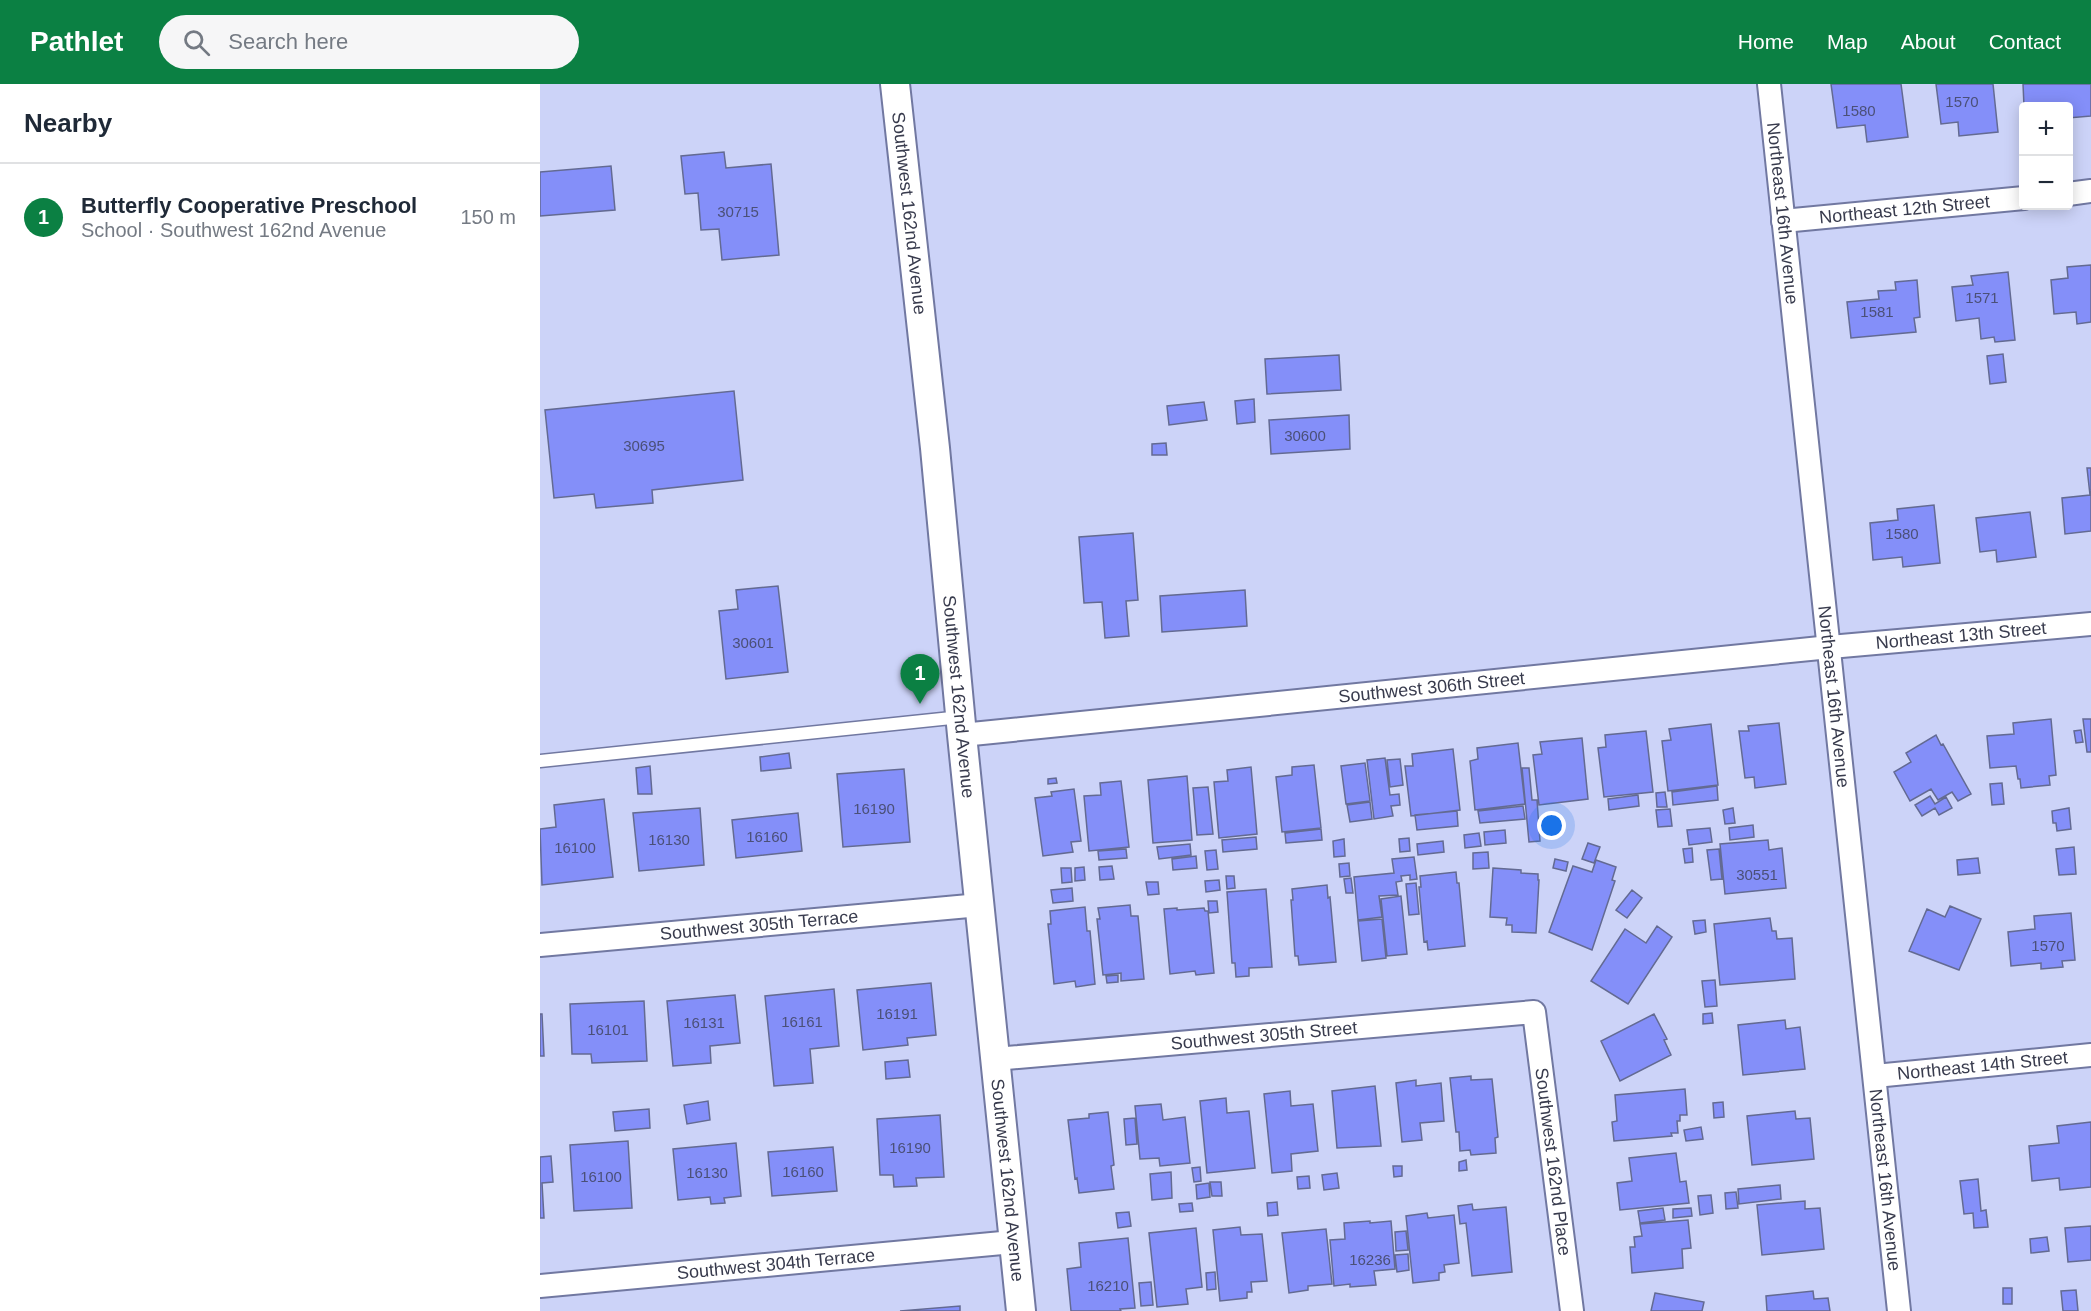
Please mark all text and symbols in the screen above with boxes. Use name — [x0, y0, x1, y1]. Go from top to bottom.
search box — [159, 15, 579, 69]
text: Pathlet — [30, 26, 123, 57]
icon: search — [180, 26, 213, 59]
text: Search here — [228, 29, 348, 54]
text: Home — [1738, 30, 1794, 53]
text: Map — [1827, 30, 1868, 53]
text: About — [1901, 30, 1956, 53]
text: Contact — [1989, 30, 2061, 53]
house number: 1570 — [1945, 93, 1979, 110]
house number: 1580 — [1842, 102, 1876, 119]
map controls — [2019, 102, 2073, 210]
button: + — [2019, 102, 2073, 156]
text: Nearby — [24, 108, 112, 138]
street label: Southwest 162nd Avenue — [888, 111, 930, 316]
street label: Northeast 16th Avenue — [1763, 121, 1802, 305]
button: − — [2019, 156, 2073, 210]
street label: Northeast 12th Street — [1818, 191, 1991, 227]
text: Butterfly Cooperative Preschool — [81, 193, 417, 218]
house number: 30715 — [717, 203, 759, 220]
text: 1 — [38, 206, 49, 228]
text: 150 m — [460, 206, 516, 228]
text: School · Southwest 162nd Avenue — [81, 219, 386, 241]
house number: 1571 — [1965, 289, 1999, 306]
house number: 1581 — [1860, 303, 1894, 320]
house number: 30600 — [1284, 427, 1326, 444]
house number: 30695 — [623, 437, 665, 454]
house number: 1580 — [1885, 525, 1919, 542]
street label: Southwest 162nd Avenue — [939, 594, 978, 799]
street label: Northeast 16th Avenue — [1814, 605, 1853, 789]
street label: Northeast 13th Street — [1875, 618, 2047, 653]
house number: 30601 — [732, 634, 774, 651]
pin: 1 — [900, 654, 940, 704]
street label: Southwest 306th Street — [1337, 668, 1526, 707]
house number: 16190 — [853, 800, 895, 817]
your location — [1537, 811, 1566, 840]
house number: 16160 — [746, 828, 788, 845]
house number: 16130 — [648, 831, 690, 848]
house number: 16100 — [554, 839, 596, 856]
house number: 30551 — [1736, 866, 1778, 883]
street label: Southwest 305th Terrace — [659, 906, 859, 944]
house number: 1570 — [2031, 937, 2065, 954]
house number: 16191 — [876, 1005, 918, 1022]
house number: 16161 — [781, 1013, 823, 1030]
house number: 16131 — [683, 1014, 725, 1031]
street label: Southwest 305th Street — [1170, 1017, 1358, 1054]
house number: 16101 — [587, 1021, 629, 1038]
street label: Northeast 14th Street — [1896, 1047, 2069, 1084]
street label: Southwest 162nd Place — [1531, 1067, 1575, 1257]
street label: Southwest 162nd Avenue — [987, 1078, 1028, 1283]
street label: Northeast 16th Avenue — [1866, 1088, 1905, 1272]
house number: 16190 — [889, 1139, 931, 1156]
house number: 16160 — [782, 1163, 824, 1180]
house number: 16130 — [686, 1164, 728, 1181]
house number: 16100 — [580, 1168, 622, 1185]
street label: Southwest 304th Terrace — [676, 1245, 876, 1283]
house number: 16236 — [1349, 1251, 1391, 1268]
house number: 16210 — [1087, 1277, 1129, 1294]

